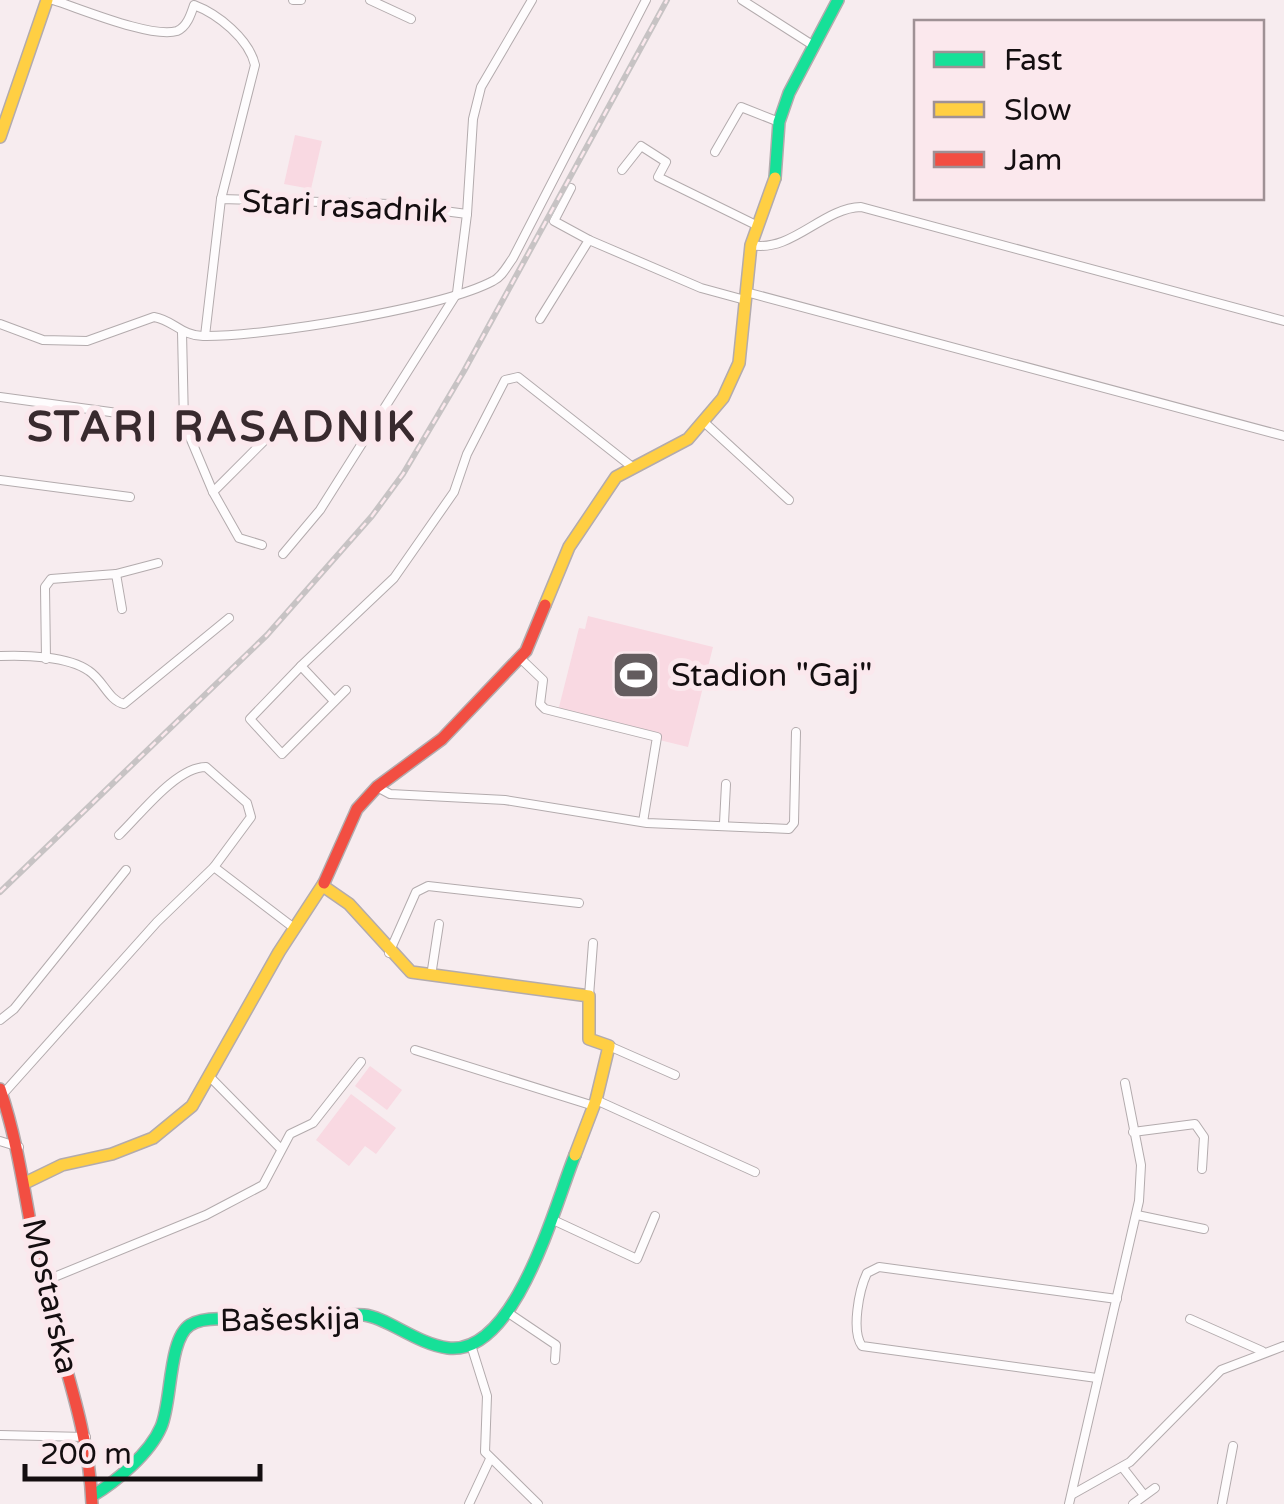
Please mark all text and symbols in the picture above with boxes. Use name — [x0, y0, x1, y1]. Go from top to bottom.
legend — [914, 20, 1264, 200]
text: Fast — [1004, 42, 1063, 79]
text: Slow — [1004, 92, 1072, 129]
text: Jam — [1004, 142, 1062, 179]
street label: Stari rasadnik — [241, 183, 449, 231]
district label: STARI RASADNIK — [27, 402, 417, 453]
sports icon: Stadion "Gaj" — [610, 649, 662, 701]
place label: Stadion "Gaj" — [671, 657, 872, 695]
street label: Mostarska — [14, 1215, 86, 1378]
street label: Bašeskija — [219, 1300, 361, 1340]
scale bar — [25, 1419, 260, 1481]
text: 200 m — [40, 1436, 132, 1473]

